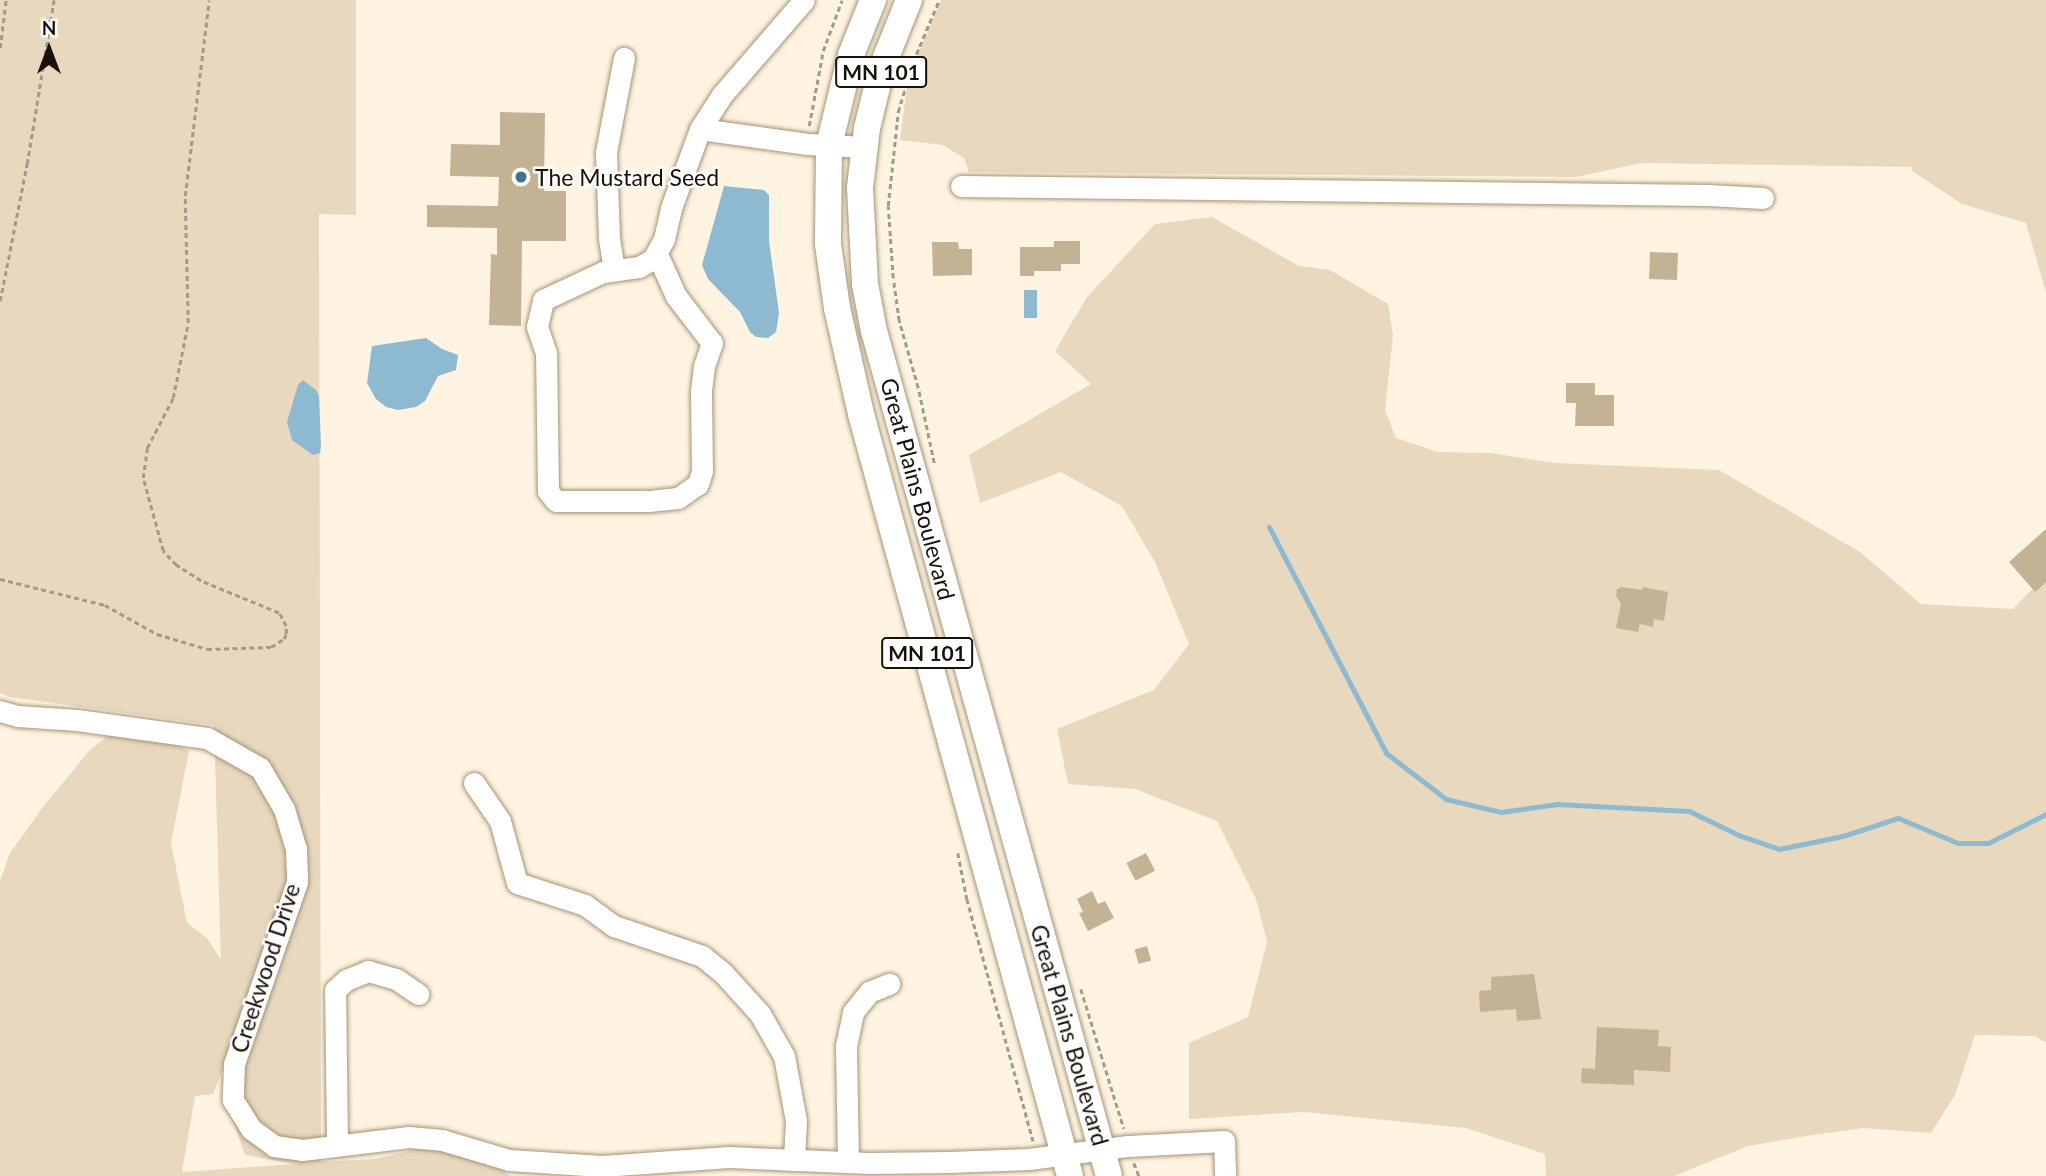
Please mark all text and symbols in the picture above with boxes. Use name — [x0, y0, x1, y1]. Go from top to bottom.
north arrow — [14, 14, 84, 84]
text: N — [42, 16, 56, 39]
road number: MN 101 — [834, 55, 928, 90]
place label: The Mustard Seed — [535, 163, 719, 191]
marker: The Mustard Seed — [513, 169, 529, 185]
street label: Great Plains Boulevard — [875, 375, 961, 603]
road number: MN 101 — [880, 636, 974, 670]
street label: Creekwood Drive — [225, 880, 305, 1056]
street label: Great Plains Boulevard — [1025, 921, 1115, 1149]

